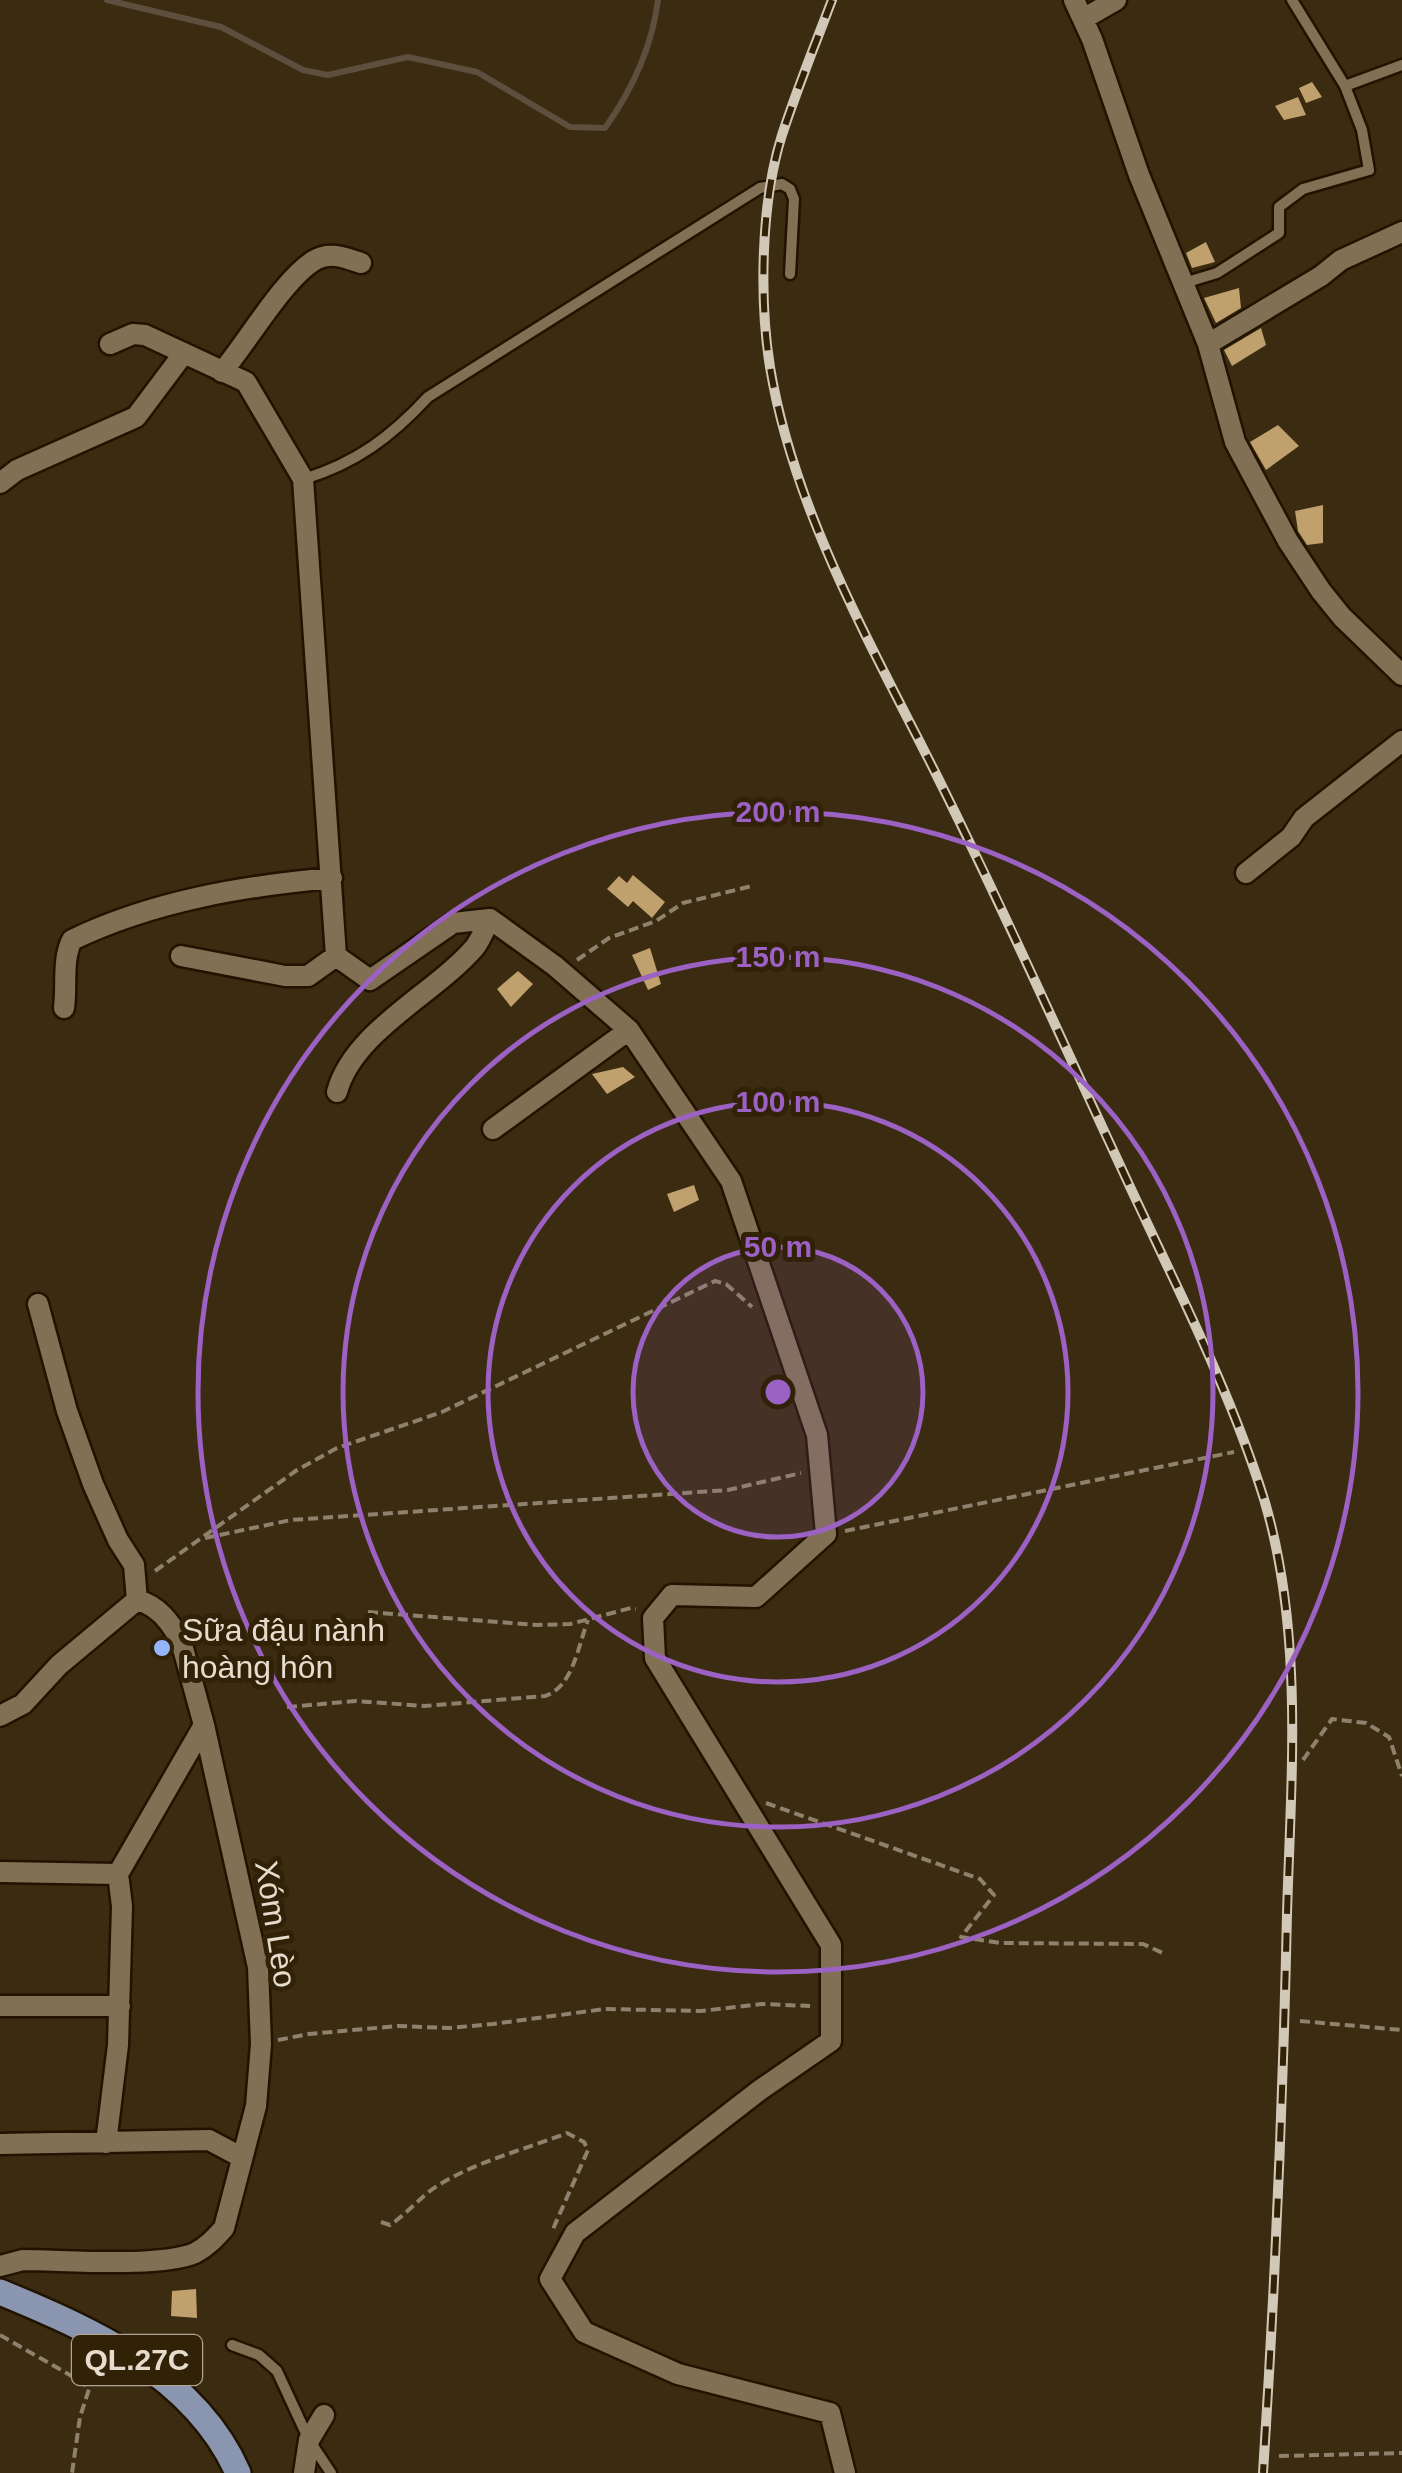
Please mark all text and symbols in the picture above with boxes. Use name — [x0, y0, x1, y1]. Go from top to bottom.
text: 200 m — [735, 795, 821, 828]
text: 150 m — [735, 940, 821, 973]
text: 100 m — [735, 1085, 821, 1118]
text: 50 m — [744, 1230, 812, 1263]
centre of rings — [760, 1374, 796, 1410]
place label: Sữa đậu nành hoàng hôn — [182, 1612, 385, 1685]
marker: Sữa đậu nành hoàng hôn — [151, 1637, 173, 1659]
street label: Xóm Lèo — [248, 1858, 304, 1990]
road number: QL.27C — [72, 2335, 202, 2385]

